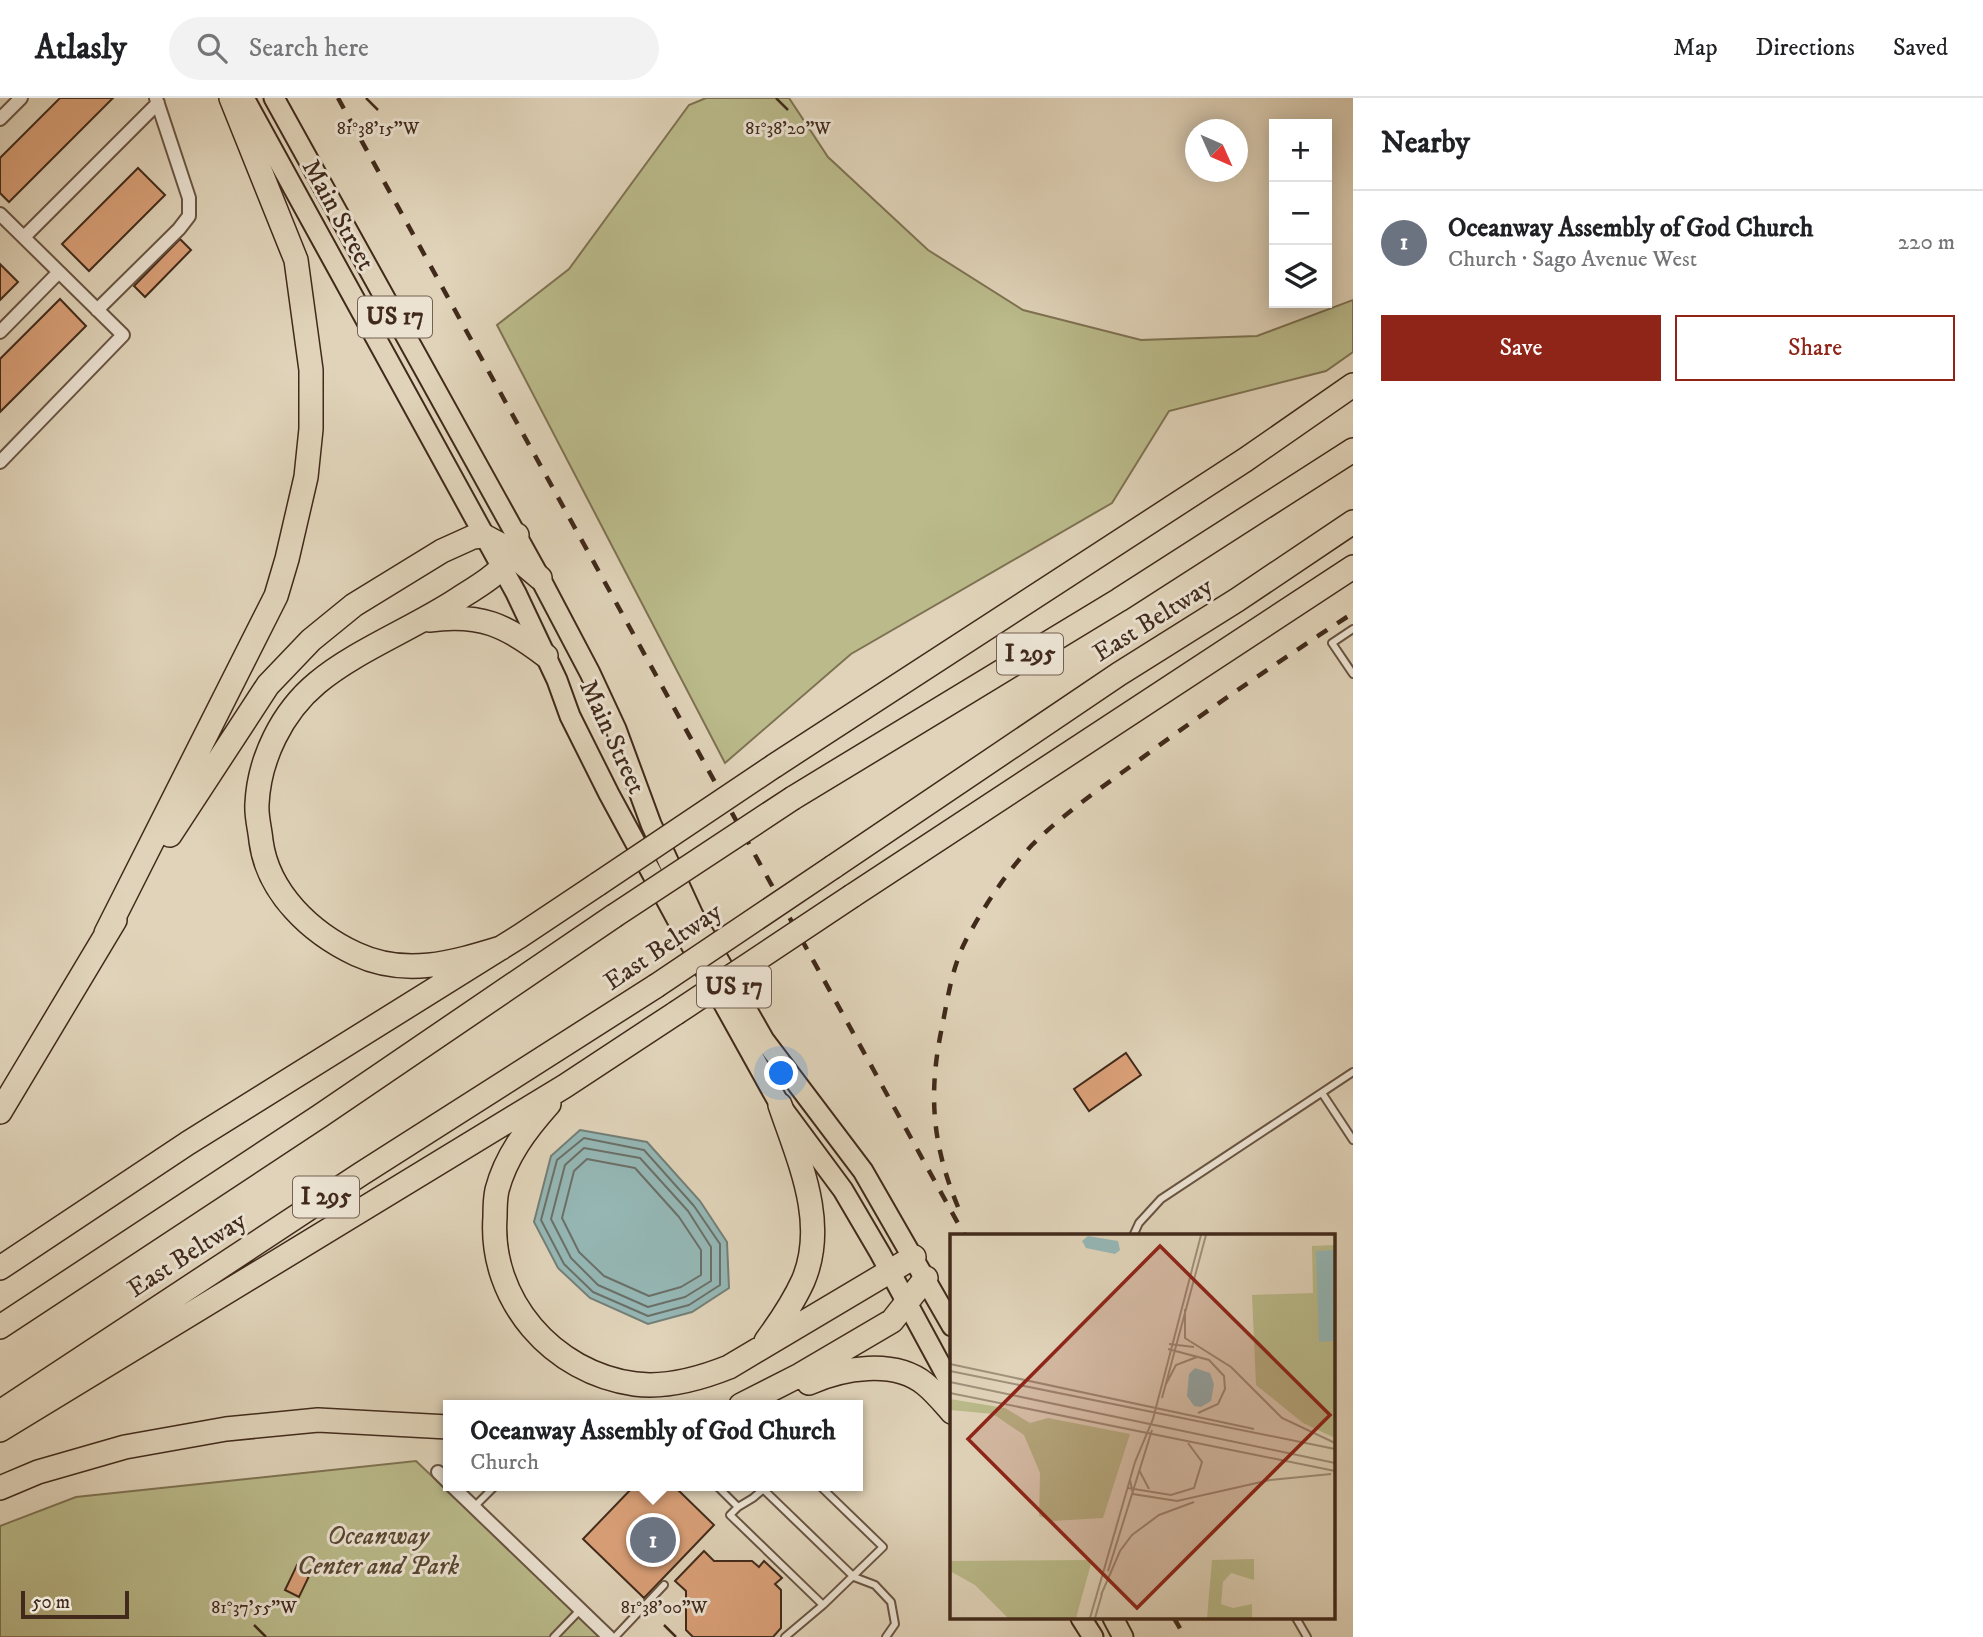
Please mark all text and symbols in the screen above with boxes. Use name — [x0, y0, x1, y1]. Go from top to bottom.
search box — [169, 17, 659, 80]
text: Atlasly — [35, 28, 127, 69]
icon: search — [193, 29, 231, 67]
text: Search here — [249, 32, 369, 65]
text: Map — [1673, 33, 1718, 63]
text: Directions — [1756, 33, 1855, 63]
text: Saved — [1893, 33, 1948, 63]
text: 81°38'15"W — [337, 118, 420, 140]
text: 81°38'20"W — [745, 118, 831, 140]
north arrow — [1185, 119, 1248, 182]
map controls — [1269, 119, 1332, 308]
button: + — [1269, 119, 1332, 182]
text: Nearby — [1381, 125, 1470, 162]
street label: Main Street — [294, 154, 382, 276]
button: − — [1269, 182, 1332, 245]
text: Oceanway Assembly of God Church — [1448, 212, 1813, 245]
text: 1 — [1400, 228, 1408, 257]
text: 220 m — [1898, 228, 1955, 257]
button: layers — [1269, 245, 1332, 308]
text: Church · Sago Avenue West — [1448, 245, 1697, 274]
road number: US 17 — [358, 296, 432, 338]
button: Save — [1381, 315, 1661, 381]
button: Share — [1675, 315, 1955, 381]
street label: East Beltway — [1087, 570, 1220, 670]
road number: I 295 — [997, 634, 1063, 674]
street label: Main Street — [571, 675, 653, 799]
street label: East Beltway — [598, 895, 729, 998]
road number: US 17 — [697, 966, 771, 1007]
your location — [764, 1056, 798, 1090]
road number: I 295 — [293, 1176, 359, 1218]
street label: East Beltway — [121, 1204, 253, 1306]
inset map — [950, 1234, 1336, 1620]
popup — [443, 1400, 863, 1491]
text: Oceanway Assembly of God Church — [470, 1415, 836, 1448]
text: Church — [470, 1448, 539, 1477]
pin: 1 — [630, 1514, 676, 1566]
park label: Oceanway Center and Park — [297, 1520, 459, 1583]
scale bar — [21, 1588, 130, 1620]
text: 50 m — [32, 1591, 70, 1614]
text: 81°37'55"W — [211, 1597, 297, 1619]
text: 81°38'00"W — [621, 1597, 708, 1619]

